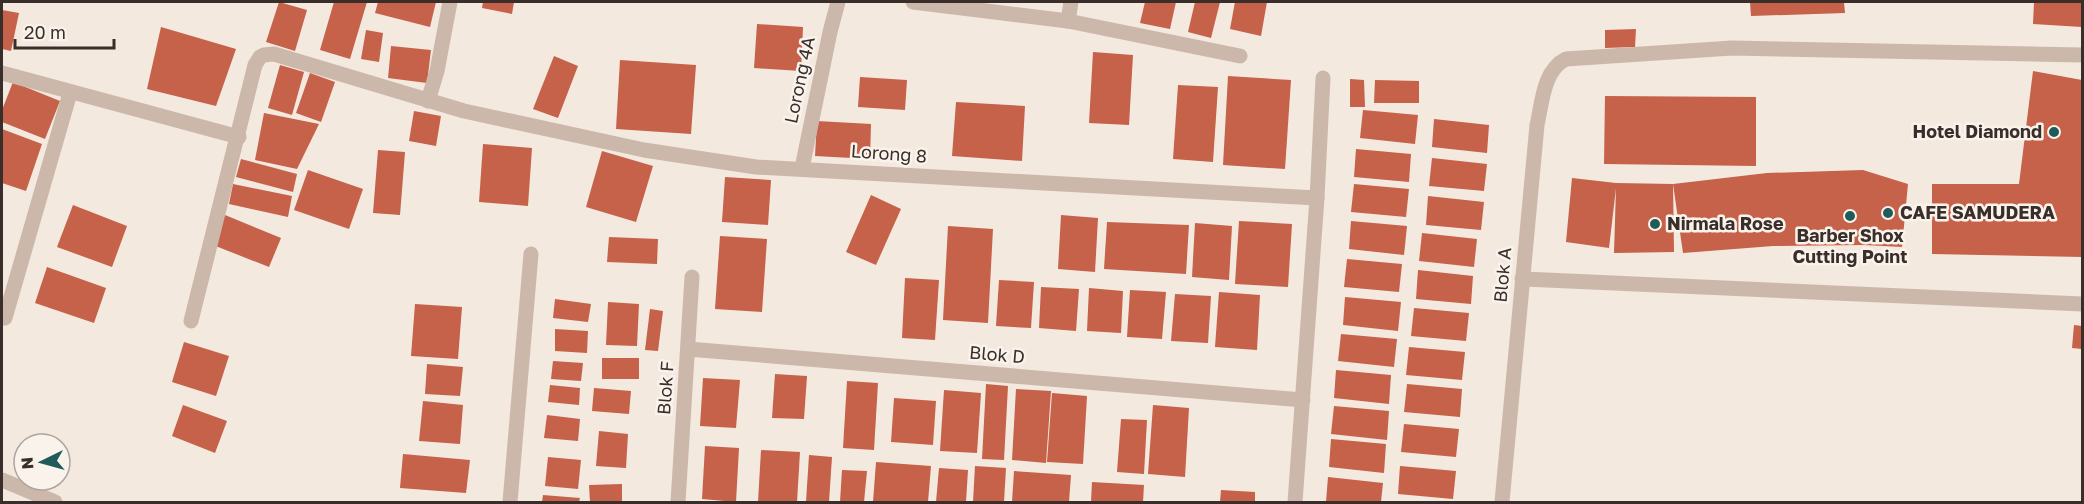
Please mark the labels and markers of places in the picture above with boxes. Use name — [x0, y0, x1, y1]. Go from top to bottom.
place label: Hotel Diamond — [1913, 120, 2042, 142]
marker: Hotel Diamond — [2047, 125, 2061, 139]
place label: CAFE SAMUDERA — [1900, 201, 2055, 223]
marker: CAFE SAMUDERA — [1881, 206, 1895, 220]
marker: Barber Shox Cutting Point — [1843, 209, 1857, 223]
place label: Nirmala Rose — [1667, 212, 1784, 234]
marker: Nirmala Rose — [1648, 217, 1662, 231]
place label: Barber Shox Cutting Point — [1793, 224, 1907, 267]

